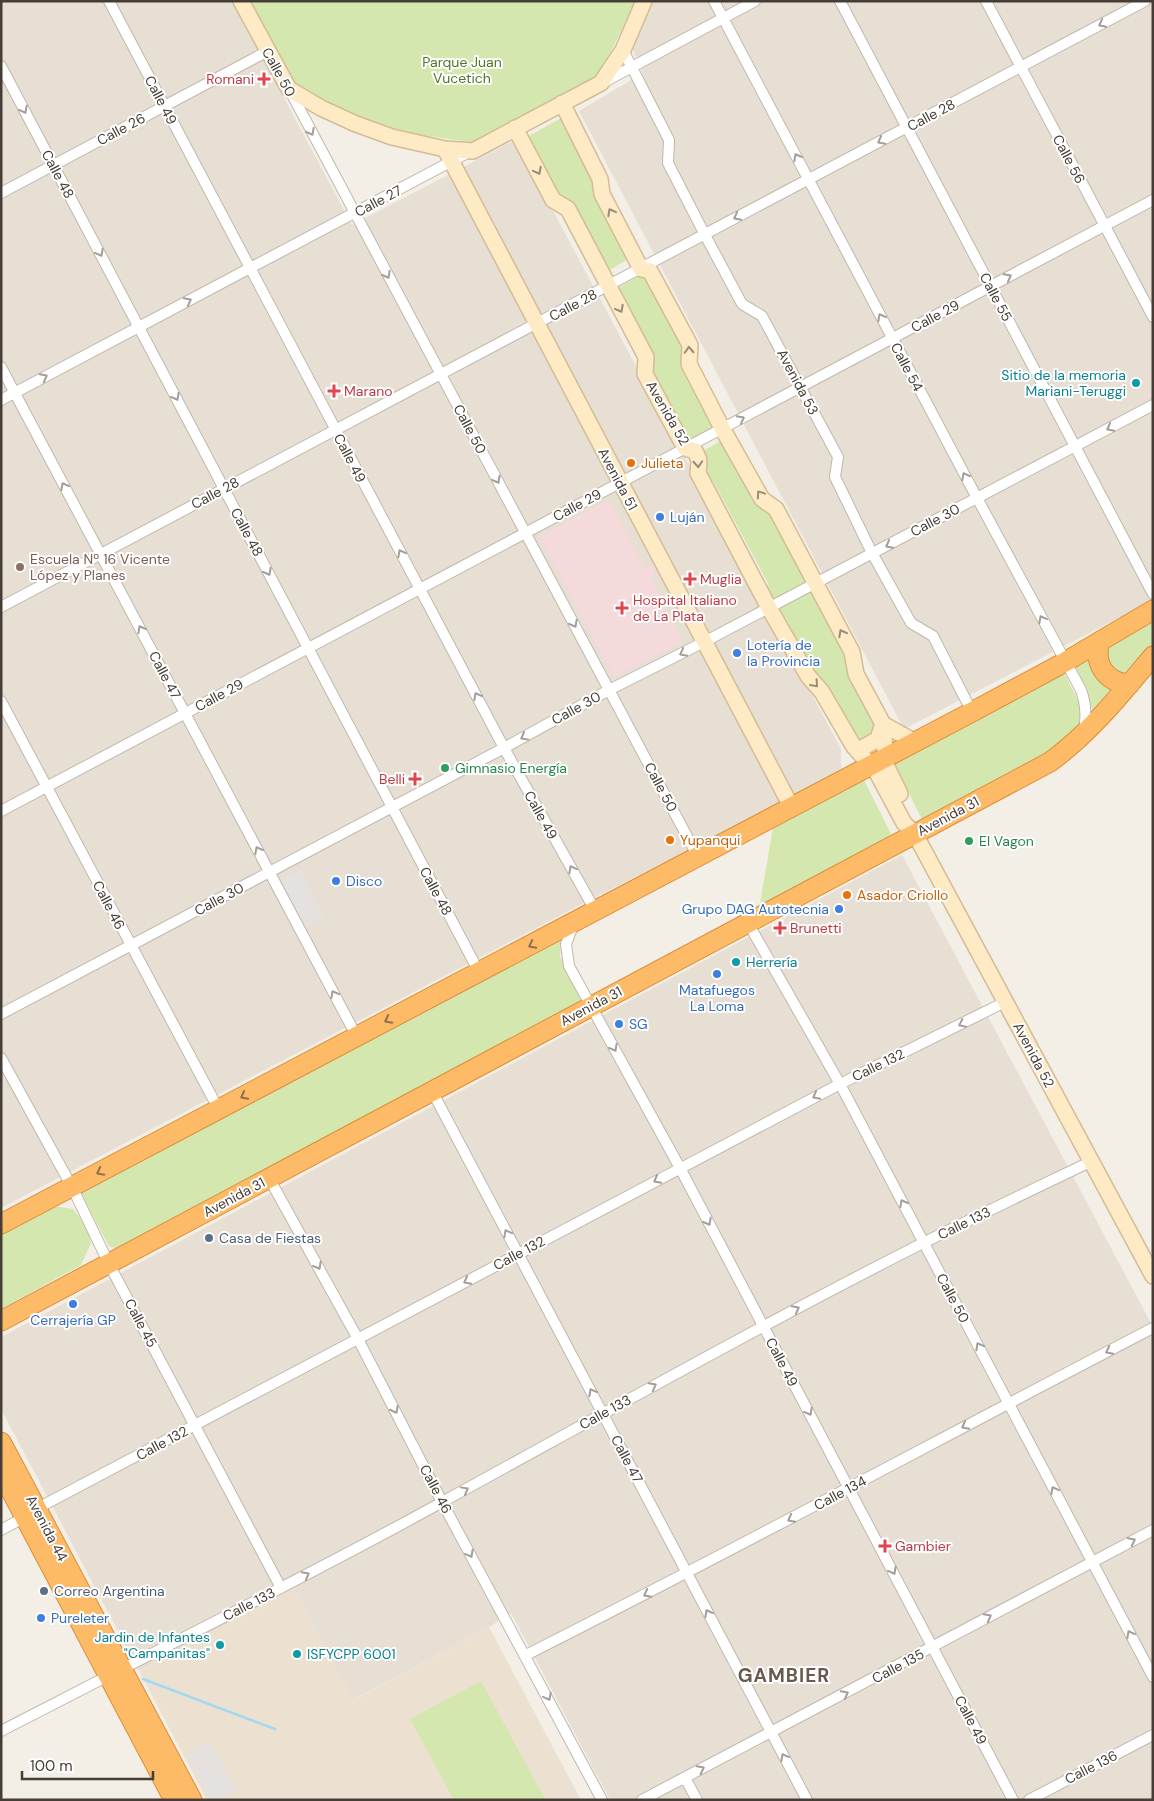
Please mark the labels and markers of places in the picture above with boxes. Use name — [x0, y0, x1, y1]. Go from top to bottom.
place label: Romani — [206, 70, 254, 88]
marker: Romani — [258, 73, 270, 85]
place label: Sitio de la memoria Mariani-Teruggi — [1001, 366, 1126, 400]
marker: Sitio de la memoria Mariani-Teruggi — [1130, 377, 1142, 389]
place label: Marano — [344, 382, 393, 400]
marker: Marano — [328, 385, 340, 397]
place label: Julieta — [641, 454, 683, 472]
marker: Julieta — [625, 457, 637, 469]
place label: Luján — [670, 508, 704, 526]
marker: Luján — [654, 511, 666, 523]
place label: Escuela Nº 16 Vicente López y Planes — [30, 550, 170, 584]
marker: Escuela Nº 16 Vicente López y Planes — [14, 561, 26, 573]
place label: Muglia — [700, 570, 742, 588]
marker: Muglia — [684, 573, 696, 585]
place label: Hospital Italiano de La Plata — [633, 591, 737, 625]
marker: Hospital Italiano de La Plata — [615, 601, 629, 615]
place label: Lotería de la Provincia — [747, 636, 820, 670]
marker: Lotería de la Provincia — [731, 647, 743, 659]
place label: Gimnasio Energía — [455, 759, 567, 777]
marker: Gimnasio Energía — [439, 762, 451, 774]
place label: Belli — [379, 770, 405, 788]
marker: Belli — [409, 773, 421, 785]
place label: Yupanqui — [680, 831, 740, 849]
place label: El Vagon — [979, 832, 1034, 850]
marker: Yupanqui — [664, 834, 676, 846]
marker: El Vagon — [963, 835, 975, 847]
place label: Disco — [346, 872, 382, 890]
marker: Disco — [330, 875, 342, 887]
place label: Asador Criollo — [857, 886, 948, 904]
marker: Asador Criollo — [841, 889, 853, 901]
place label: Grupo DAG Autotecnia — [682, 900, 829, 918]
marker: Grupo DAG Autotecnia — [833, 903, 845, 915]
place label: Brunetti — [790, 919, 842, 937]
marker: Brunetti — [774, 922, 786, 934]
place label: Herrería — [746, 953, 797, 971]
marker: Herrería — [730, 956, 742, 968]
marker: Matafuegos La Loma — [711, 968, 723, 980]
place label: Matafuegos La Loma — [679, 981, 755, 1015]
place label: SG — [629, 1015, 648, 1033]
marker: SG — [613, 1018, 625, 1030]
place label: Casa de Fiestas — [219, 1229, 321, 1247]
marker: Casa de Fiestas — [203, 1232, 215, 1244]
marker: Cerrajería GP — [67, 1298, 79, 1310]
place label: Cerrajería GP — [30, 1311, 116, 1329]
place label: Gambier — [895, 1537, 951, 1555]
marker: Gambier — [879, 1540, 891, 1552]
place label: Correo Argentina — [54, 1582, 165, 1600]
marker: Correo Argentina — [38, 1585, 50, 1597]
place label: Pureleter — [51, 1609, 109, 1627]
marker: Pureleter — [35, 1612, 47, 1624]
place label: Jardin de Infantes "Campanitas" — [94, 1628, 210, 1662]
marker: Jardin de Infantes "Campanitas" — [214, 1639, 226, 1651]
place label: ISFYCPP 6001 — [307, 1645, 396, 1663]
marker: ISFYCPP 6001 — [291, 1648, 303, 1660]

